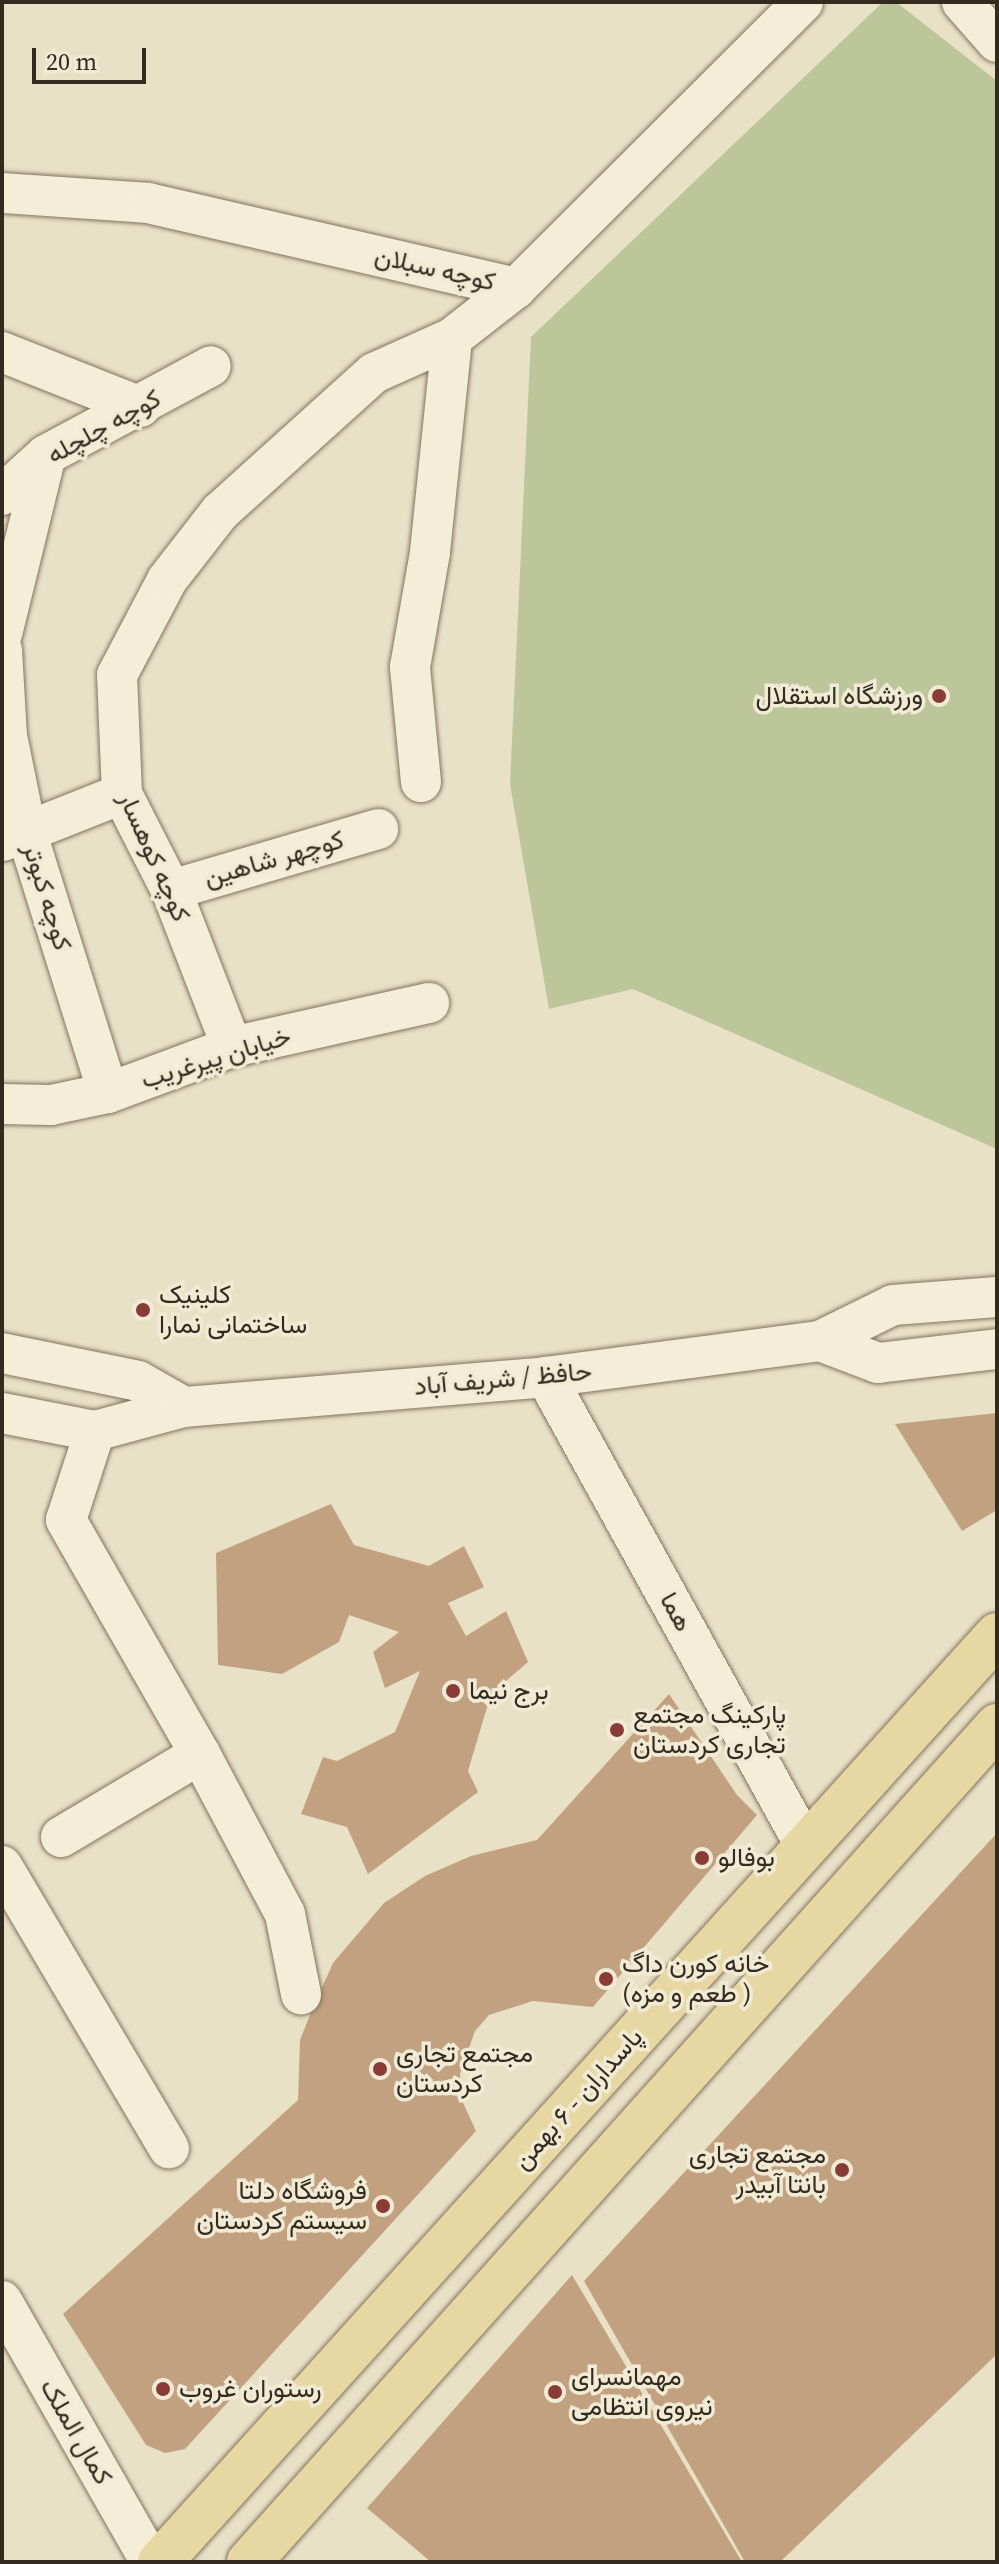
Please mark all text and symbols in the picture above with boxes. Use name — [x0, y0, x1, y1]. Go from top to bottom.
scale bar — [36, 32, 150, 82]
text: 20 m — [46, 45, 97, 78]
street label: کوچه سبلان — [372, 240, 498, 298]
street label: کوچه چلچله — [42, 383, 166, 471]
place label: ورزشگاه استقلال — [756, 680, 923, 712]
marker: ورزشگاه استقلال — [930, 687, 948, 705]
street label: کوچه کوهسار — [112, 787, 196, 927]
street label: کوچهر شاهین — [200, 824, 348, 894]
street label: کوچه کبوتر — [16, 840, 78, 954]
street label: خیابان پیرغریب — [137, 1020, 295, 1096]
place label: کلینیک ساختمانی نمارا — [159, 1279, 307, 1340]
marker: کلینیک ساختمانی نمارا — [134, 1301, 152, 1319]
street label: حافظ / شریف آباد — [413, 1356, 593, 1402]
street label: هما — [653, 1587, 699, 1637]
place label: برج نیما — [469, 1675, 549, 1707]
marker: برج نیما — [444, 1682, 462, 1700]
place label: پارکینگ مجتمع تجاری کردستان — [633, 1699, 786, 1760]
marker: پارکینگ مجتمع تجاری کردستان — [608, 1721, 626, 1739]
place label: بوفالو — [718, 1842, 775, 1874]
marker: بوفالو — [693, 1849, 711, 1867]
place label: خانه کورن داگ (طعم و مزه ) — [622, 1948, 769, 2010]
marker: خانه کورن داگ (طعم و مزه ) — [597, 1970, 615, 1988]
street label: پاسداران - ۶ بهمن — [506, 2022, 650, 2176]
place label: مجتمع تجاری کردستان — [396, 2038, 533, 2100]
marker: مجتمع تجاری کردستان — [371, 2060, 389, 2078]
place label: مجتمع تجاری بانتا آبیدر — [689, 2139, 826, 2200]
marker: مجتمع تجاری بانتا آبیدر — [833, 2161, 851, 2179]
place label: فروشگاه دلتا سیستم کردستان — [196, 2175, 367, 2236]
marker: فروشگاه دلتا سیستم کردستان — [374, 2197, 392, 2215]
place label: مهمانسرای نیروی انتظامی — [571, 2361, 713, 2422]
street label: کمال الملک — [33, 2373, 119, 2491]
place label: رستوران غروب — [179, 2373, 322, 2405]
marker: رستوران غروب — [154, 2380, 172, 2398]
marker: مهمانسرای نیروی انتظامی — [546, 2383, 564, 2401]

